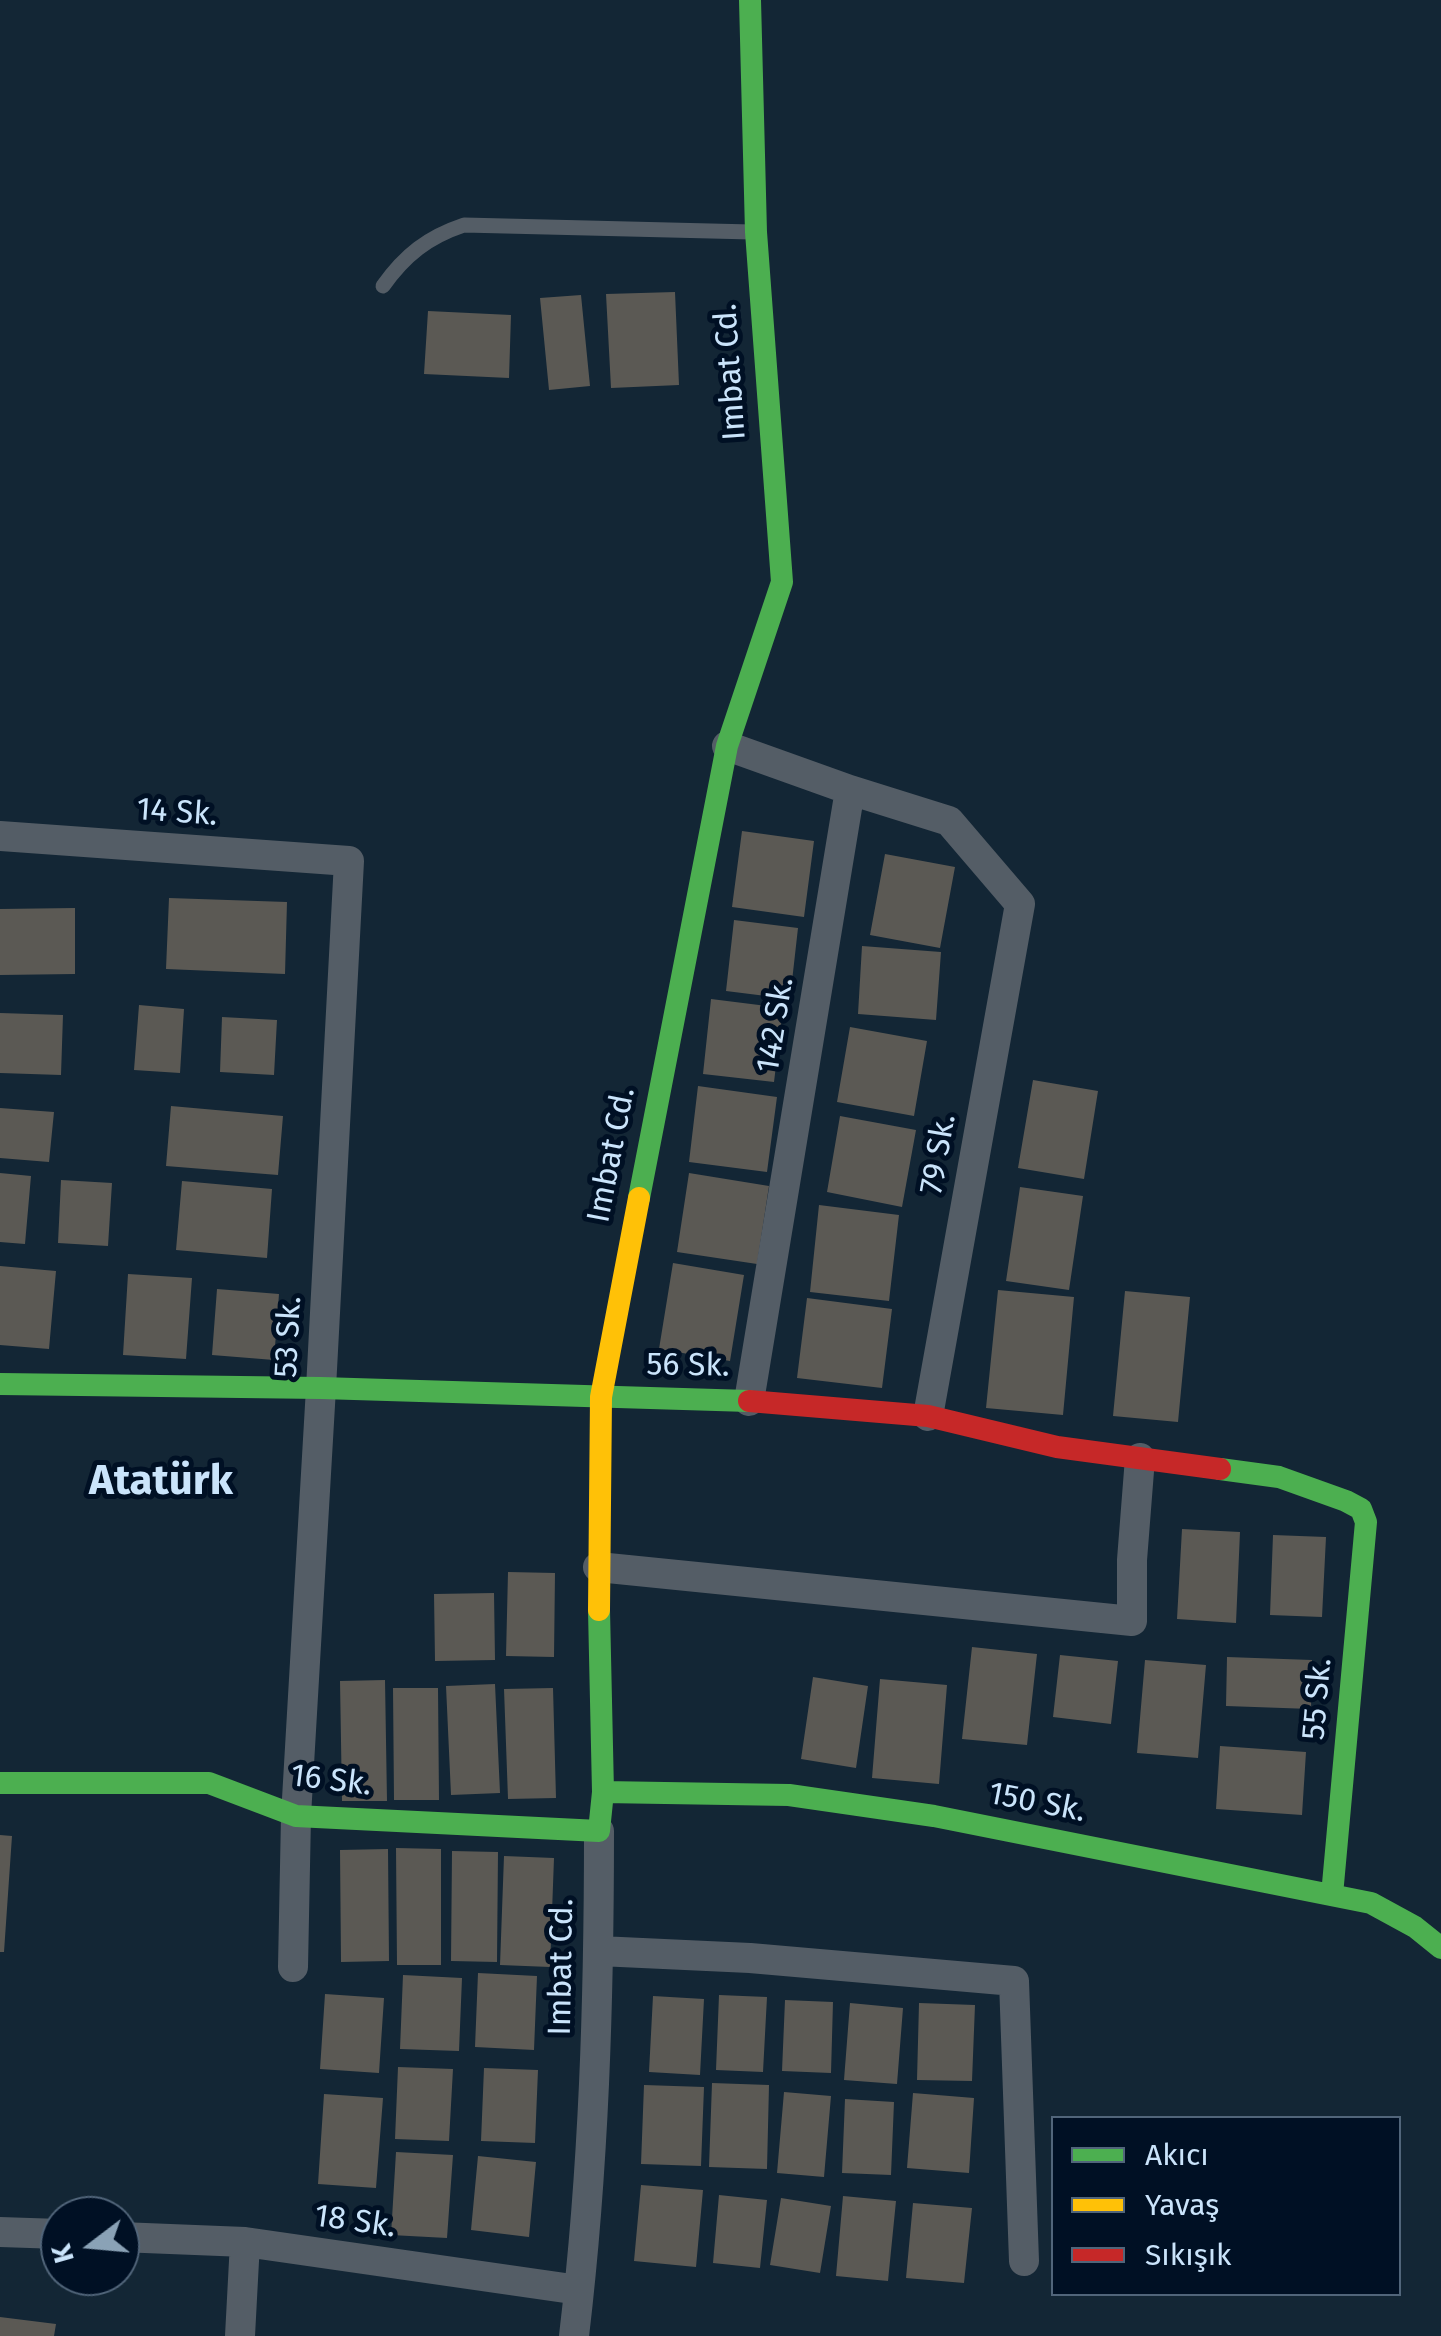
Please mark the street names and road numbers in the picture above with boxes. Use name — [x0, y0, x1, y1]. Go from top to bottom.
street label: Imbat Cd. — [707, 302, 755, 442]
street label: 14 Sk. — [135, 791, 219, 835]
street label: 142 Sk. — [750, 974, 802, 1076]
street label: Imbat Cd. — [580, 1084, 644, 1226]
street label: 79 Sk. — [913, 1111, 965, 1197]
street label: 53 Sk. — [268, 1295, 310, 1379]
street label: 56 Sk. — [646, 1346, 730, 1386]
street label: 55 Sk. — [1295, 1656, 1341, 1742]
street label: 16 Sk. — [288, 1757, 374, 1805]
street label: 150 Sk. — [985, 1775, 1089, 1831]
street label: Imbat Cd. — [542, 1898, 582, 2036]
street label: 18 Sk. — [312, 2197, 398, 2247]

